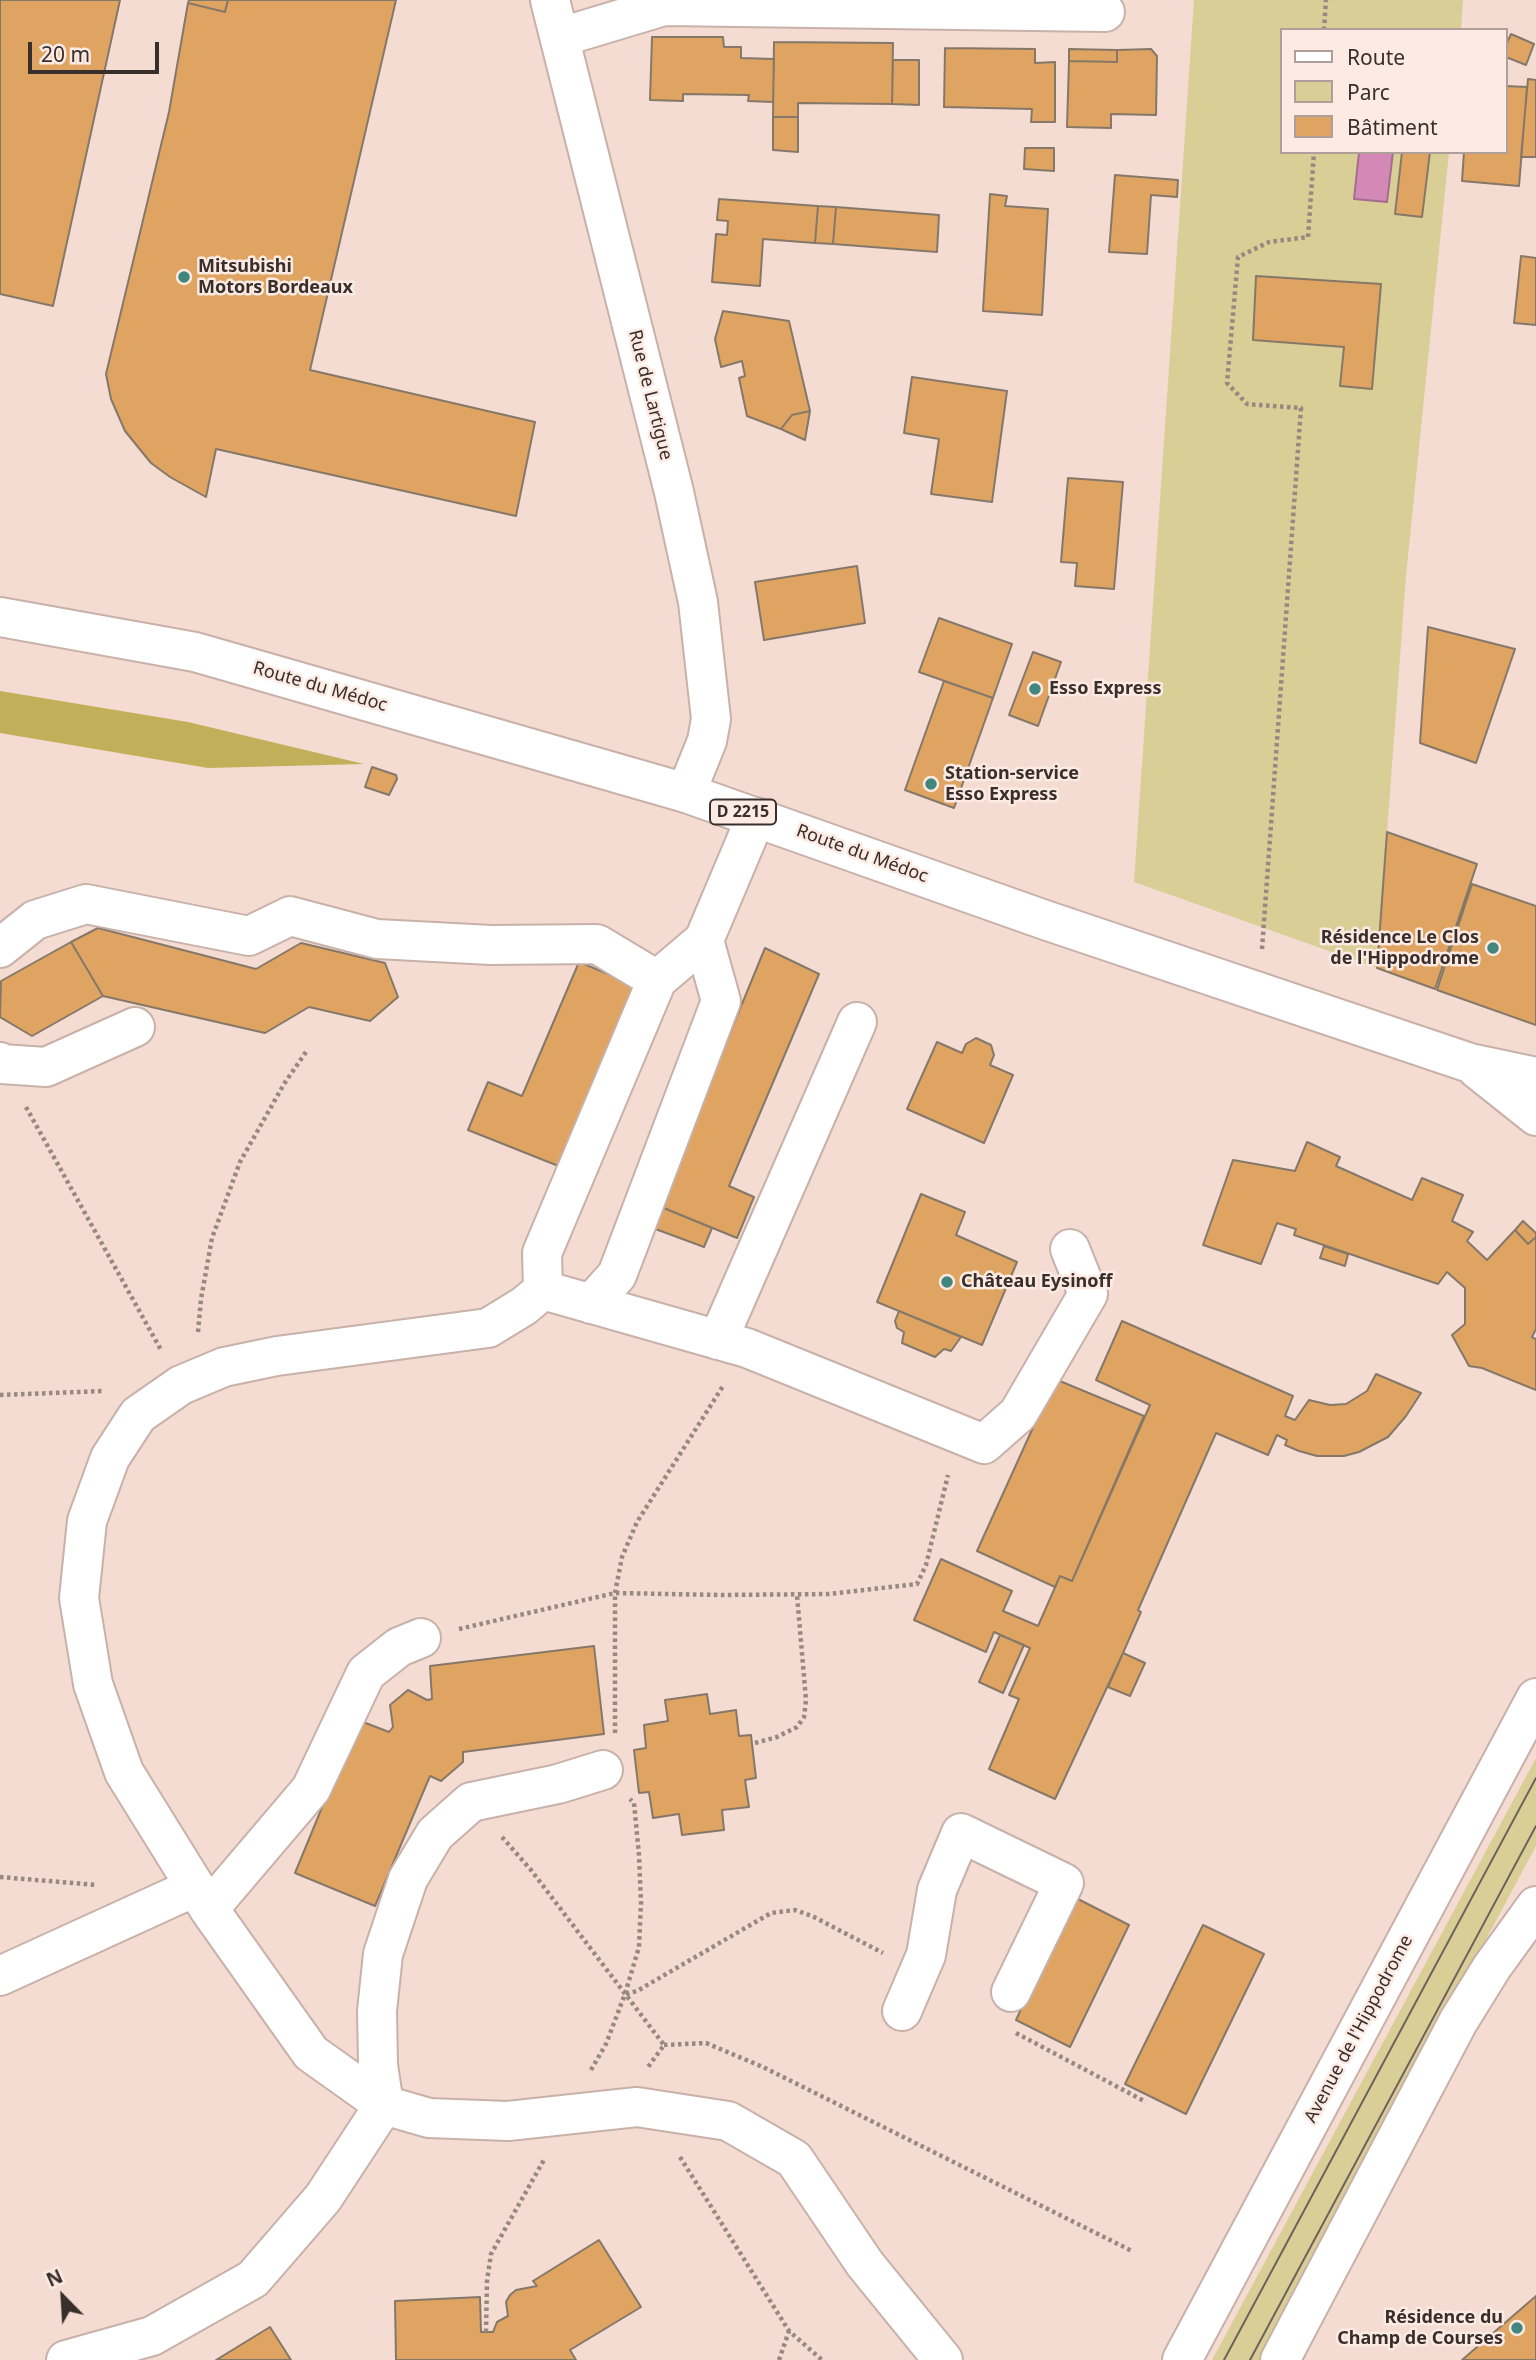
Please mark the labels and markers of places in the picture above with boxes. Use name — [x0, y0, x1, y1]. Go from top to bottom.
place label: Mitsubishi Motors Bordeaux — [198, 256, 353, 298]
marker: Mitsubishi Motors Bordeaux — [176, 269, 192, 285]
place label: Esso Express — [1049, 678, 1161, 700]
marker: Esso Express — [1027, 681, 1043, 697]
place label: Station-service Esso Express — [945, 763, 1079, 806]
marker: Station-service Esso Express — [923, 776, 939, 792]
place label: Résidence Le Clos de l'Hippodrome — [1321, 927, 1479, 970]
marker: Résidence Le Clos de l'Hippodrome — [1485, 940, 1501, 956]
place label: Château Eysinoff — [961, 1271, 1112, 1293]
marker: Château Eysinoff — [939, 1274, 955, 1290]
place label: Résidence du Champ de Courses — [1337, 2307, 1503, 2350]
marker: Résidence du Champ de Courses — [1509, 2320, 1525, 2336]

